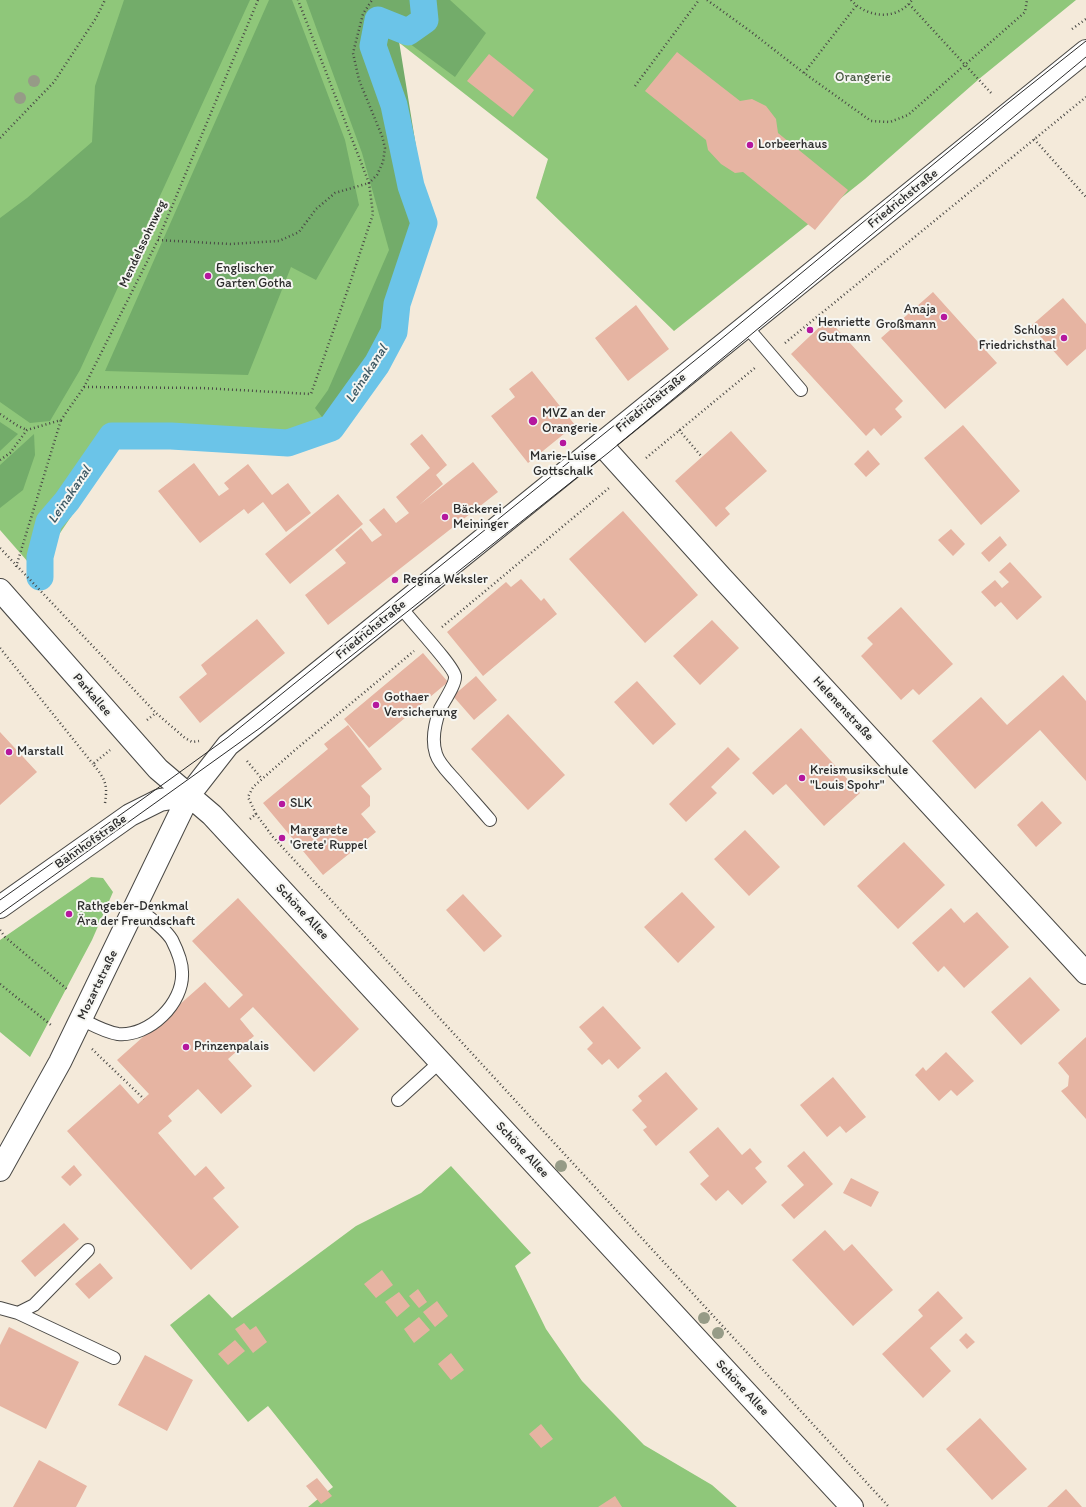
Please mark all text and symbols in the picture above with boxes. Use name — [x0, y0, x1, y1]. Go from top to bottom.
park label: Orangerie — [835, 70, 891, 86]
place label: Lorbeerhaus — [758, 137, 827, 153]
marker: Lorbeerhaus — [745, 140, 755, 150]
street label: Friedrichstraße — [865, 166, 941, 232]
street label: Mendelssohnweg — [116, 198, 170, 290]
place label: Englischer Garten Gotha — [216, 261, 292, 292]
marker: Englischer Garten Gotha — [203, 271, 213, 281]
place label: Anaja Großmann — [876, 302, 936, 333]
marker: Anaja Großmann — [939, 312, 949, 322]
place label: Henriette Gutmann — [818, 315, 871, 346]
place label: Schloss Friedrichsthal — [979, 323, 1056, 354]
marker: Henriette Gutmann — [805, 325, 815, 335]
marker: Schloss Friedrichsthal — [1059, 333, 1069, 343]
water label: Leinakanal — [342, 342, 392, 406]
street label: Friedrichstraße — [613, 370, 689, 436]
place label: MVZ an der Orangerie — [542, 406, 605, 437]
marker: MVZ an der Orangerie — [527, 415, 539, 427]
marker: Marie-Luise Gottschalk — [558, 438, 568, 448]
place label: Marie-Luise Gottschalk — [530, 449, 596, 480]
water label: Leinakanal — [45, 463, 95, 527]
place label: Bäckerei Meininger — [453, 502, 508, 533]
marker: Bäckerei Meininger — [440, 512, 450, 522]
place label: Regina Weksler — [403, 572, 488, 588]
marker: Regina Weksler — [390, 575, 400, 585]
street label: Friedrichstraße — [333, 597, 409, 663]
street label: Parkallee — [69, 670, 115, 720]
street label: Helenenstraße — [809, 674, 877, 744]
place label: Gothaer Versicherung — [384, 690, 457, 721]
marker: Gothaer Versicherung — [371, 700, 381, 710]
place label: Marstall — [17, 744, 64, 760]
marker: Marstall — [4, 747, 14, 757]
place label: Kreismusikschule "Louis Spohr" — [810, 763, 908, 794]
marker: Kreismusikschule "Louis Spohr" — [797, 773, 807, 783]
place label: SLK — [290, 796, 312, 812]
marker: SLK — [277, 799, 287, 809]
street label: Bahnhofstraße — [52, 811, 130, 873]
place label: Margarete 'Grete' Ruppel — [290, 823, 367, 854]
marker: Margarete 'Grete' Ruppel — [277, 833, 287, 843]
street label: Schöne Allee — [272, 881, 332, 943]
place label: Rathgeber-Denkmal Ära der Freundschaft — [77, 899, 195, 930]
marker: Rathgeber-Denkmal Ära der Freundschaft — [64, 909, 74, 919]
street label: Mozartstraße — [74, 948, 122, 1022]
place label: Prinzenpalais — [194, 1039, 269, 1055]
marker: Prinzenpalais — [181, 1042, 191, 1052]
street label: Schöne Allee — [492, 1119, 552, 1181]
street label: Schöne Allee — [712, 1357, 772, 1419]

